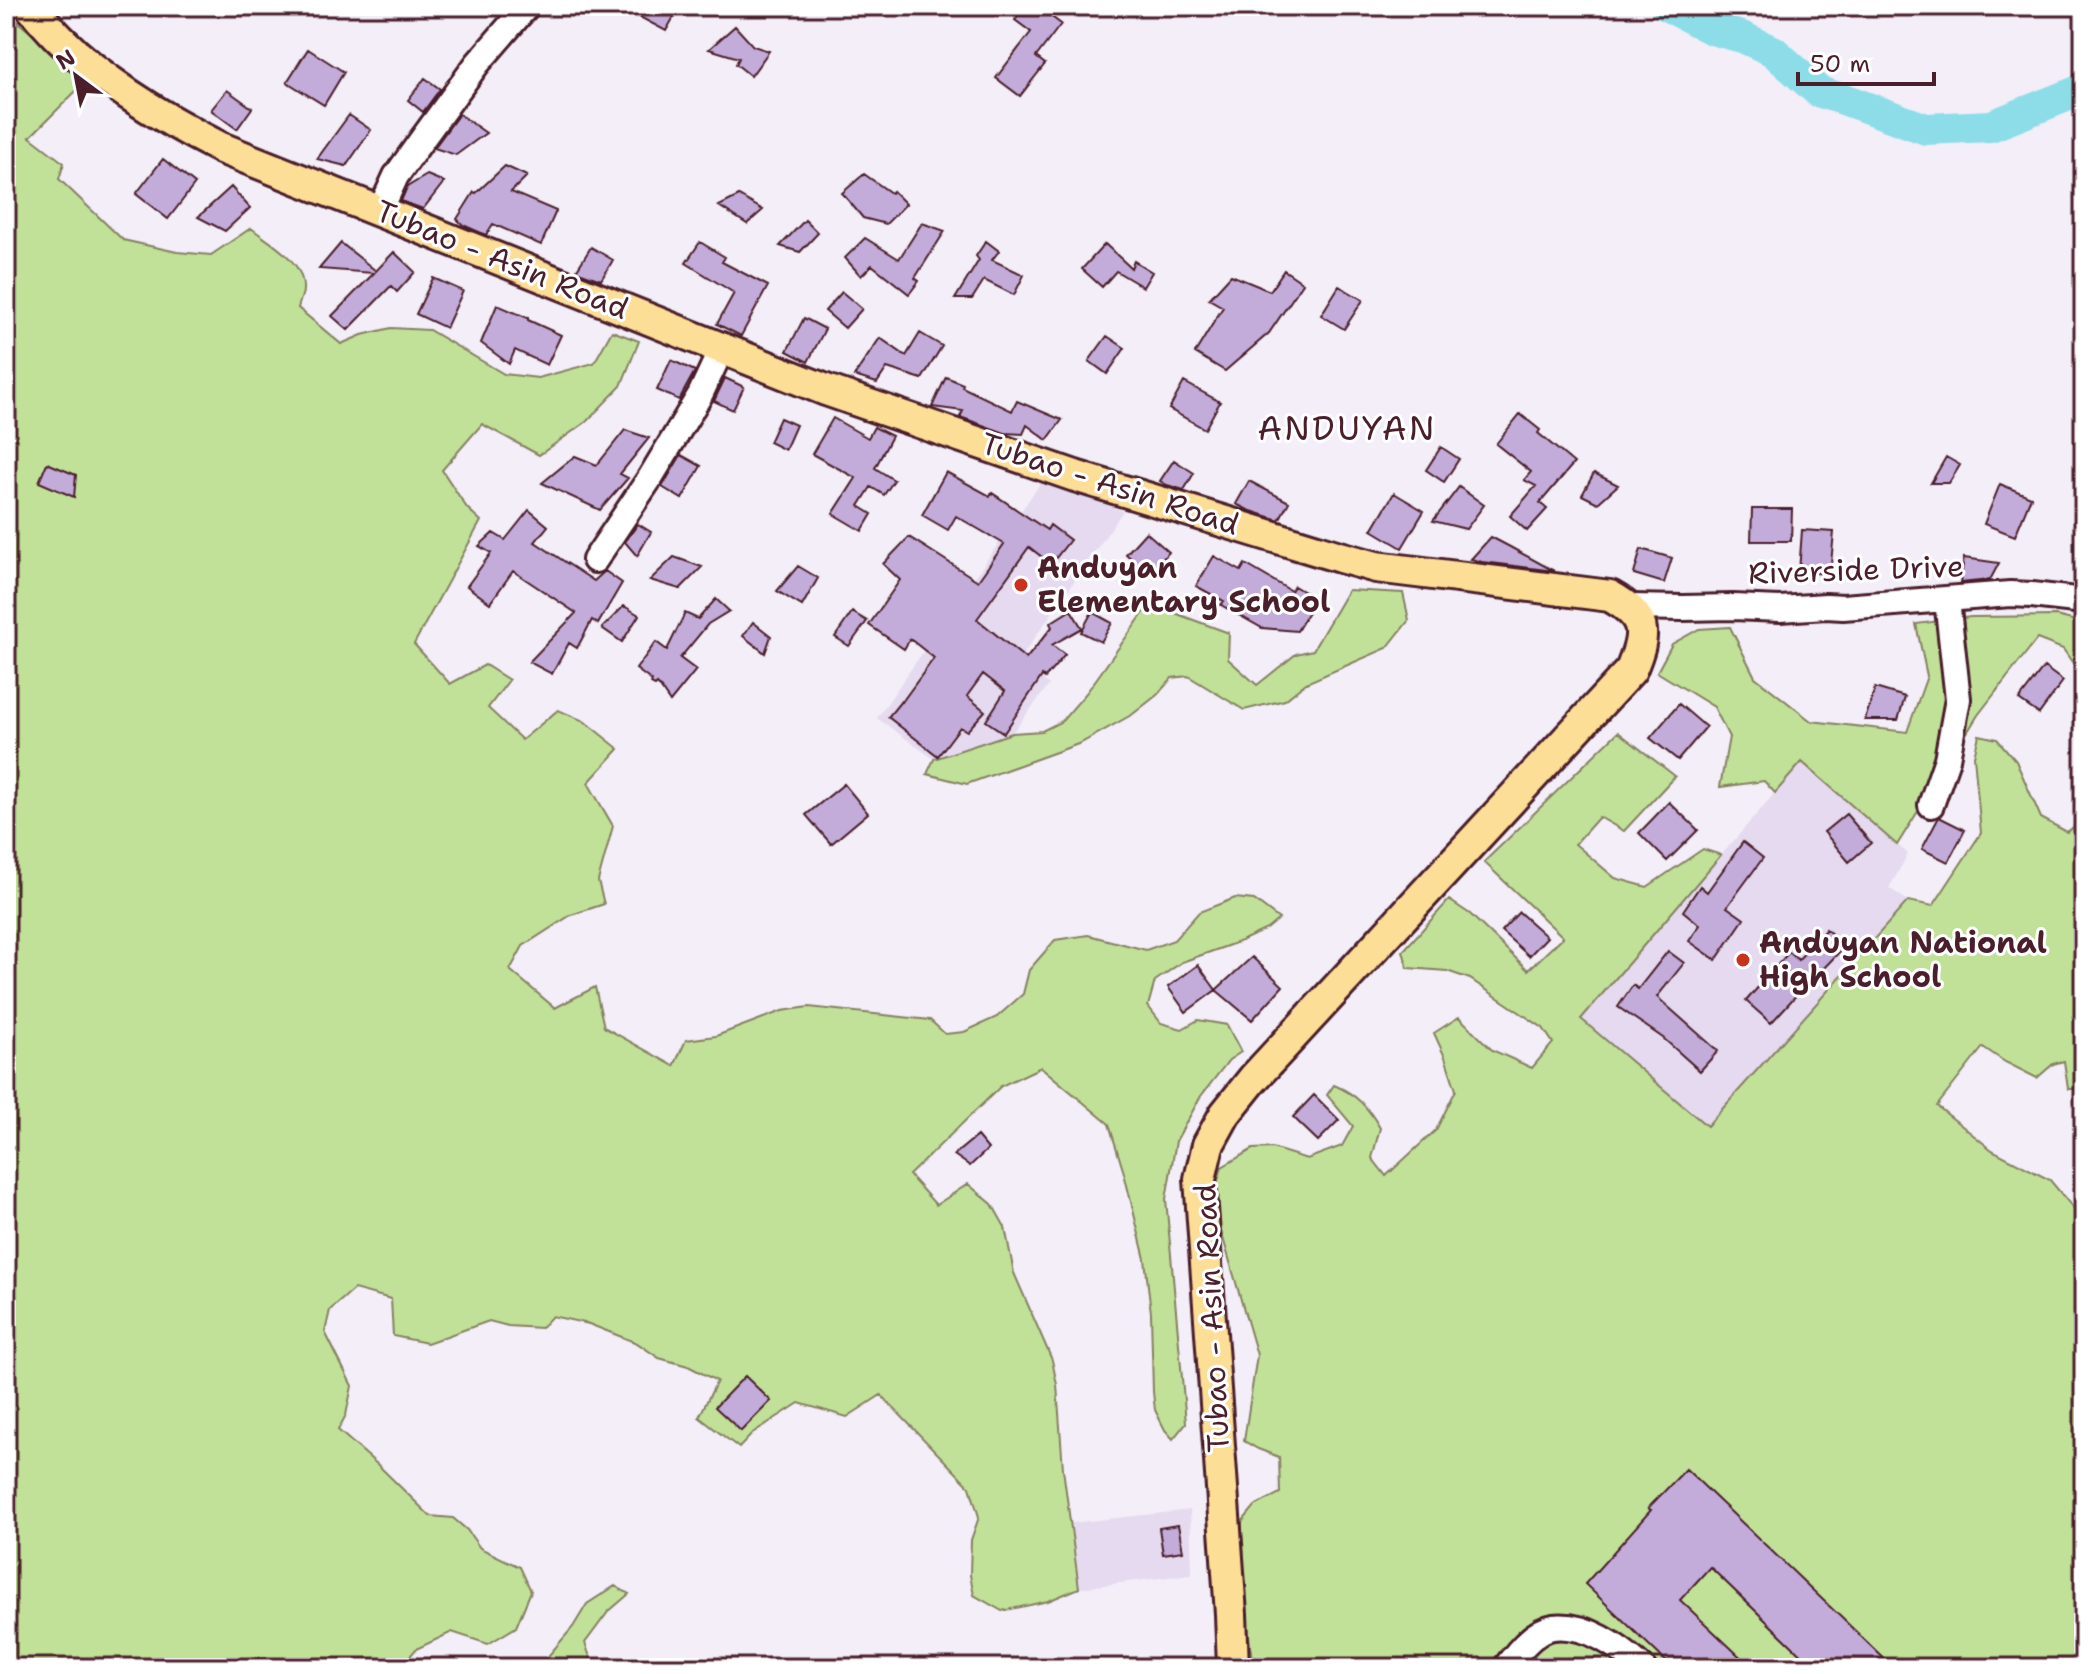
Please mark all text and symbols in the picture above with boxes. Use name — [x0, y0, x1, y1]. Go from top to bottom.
north arrow — [36, 36, 116, 116]
scale bar — [1798, 36, 1934, 86]
text: N — [51, 43, 81, 76]
text: 50 m — [1810, 48, 1870, 80]
street label: Tubao - Asin Road — [370, 190, 635, 329]
district label: ANDUYAN — [1257, 405, 1437, 451]
street label: Tubao - Asin Road — [976, 422, 1244, 545]
street label: Riverside Drive — [1748, 545, 1964, 594]
place label: Anduyan Elementary School — [1037, 547, 1330, 622]
marker: Anduyan Elementary School — [1012, 576, 1030, 594]
place label: Anduyan National High School — [1759, 922, 2047, 997]
marker: Anduyan National High School — [1734, 951, 1752, 969]
street label: Tubao - Asin Road — [1184, 1183, 1239, 1454]

